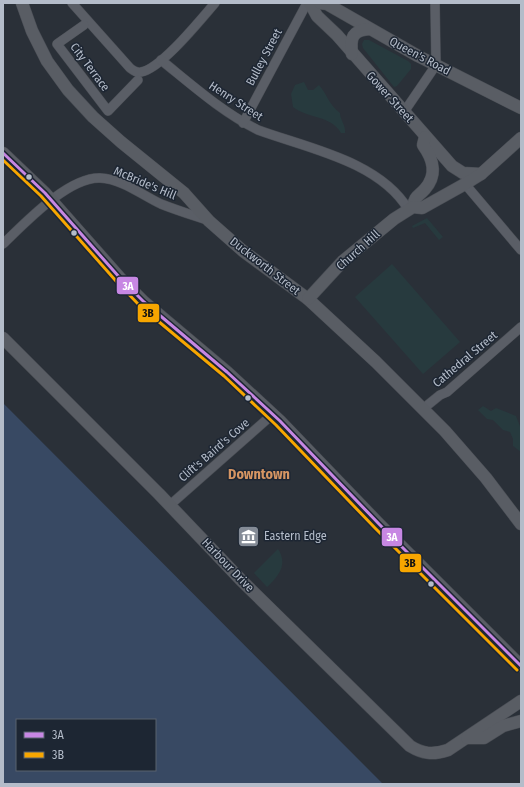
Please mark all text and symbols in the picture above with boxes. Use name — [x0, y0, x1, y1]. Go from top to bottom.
street label: Bulley Street — [243, 26, 285, 88]
street label: Queen's Road — [387, 34, 453, 78]
street label: City Terrace — [67, 40, 113, 94]
street label: Gower Street — [364, 69, 416, 125]
street label: Henry Street — [206, 78, 266, 124]
street label: McBride's Hill — [112, 164, 178, 202]
unlabelled marker — [24, 172, 34, 182]
street label: Church Hill — [333, 227, 383, 273]
unlabelled marker — [69, 228, 79, 238]
street label: Duckworth Street — [227, 234, 303, 298]
line badge: 3A — [116, 276, 139, 295]
text: 3A — [121, 280, 135, 293]
line badge: 3B — [137, 303, 160, 323]
text: 3B — [141, 307, 154, 320]
street label: Cathedral Street — [430, 328, 500, 390]
unlabelled marker — [243, 393, 253, 403]
street label: Clift's Baird's Cove — [176, 415, 252, 485]
district label: Downtown — [228, 466, 290, 483]
museum icon: Eastern Edge — [235, 523, 261, 549]
line badge: 3A — [381, 527, 403, 547]
place label: Eastern Edge — [264, 529, 327, 543]
text: 3A — [385, 531, 399, 544]
street label: Harbour Drive — [199, 535, 257, 595]
line badge: 3B — [399, 553, 422, 573]
text: 3B — [403, 557, 416, 570]
unlabelled marker — [426, 579, 436, 589]
legend — [16, 719, 156, 771]
text: 3A — [52, 728, 64, 742]
text: 3B — [52, 748, 64, 762]

